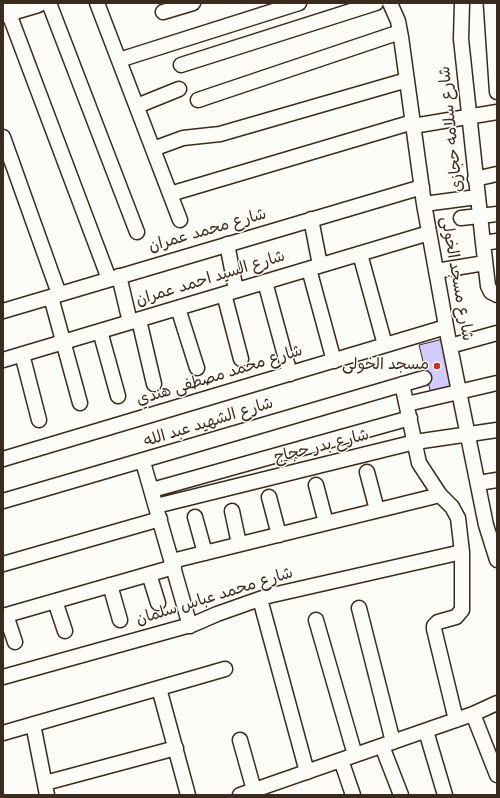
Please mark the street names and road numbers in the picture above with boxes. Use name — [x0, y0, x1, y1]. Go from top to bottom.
street label: شارع سلامه حجازى — [437, 65, 469, 193]
street label: شارع محمد عمران — [147, 206, 269, 258]
street label: شارع مسجد الخولى — [435, 215, 475, 343]
street label: شارع السيد احمد عمران — [134, 248, 288, 312]
street label: شارع محمد مصطفى هندي — [135, 343, 305, 411]
street label: شارع الشهيد عبد الله — [142, 395, 276, 453]
street label: شارع بدر حجاج — [273, 427, 371, 469]
street label: شارع محمد عباس سلمان — [134, 565, 296, 631]

